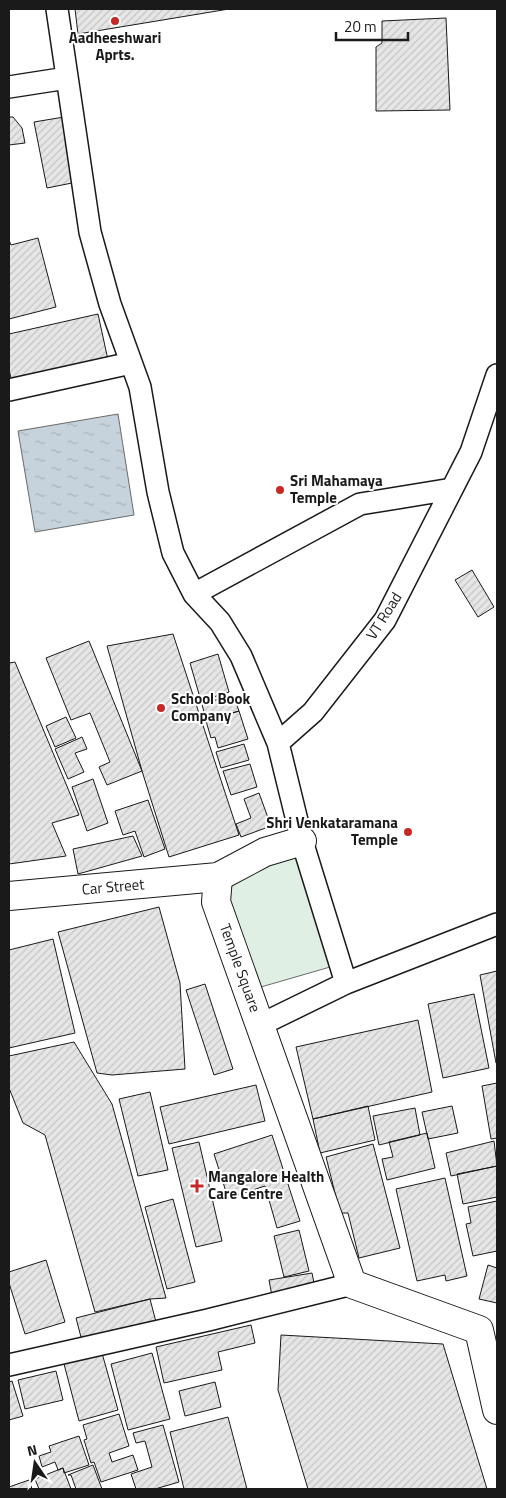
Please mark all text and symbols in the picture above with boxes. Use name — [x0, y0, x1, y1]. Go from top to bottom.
scale bar — [336, 10, 408, 42]
marker: Aadheeshwari Aprts. — [109, 15, 121, 27]
text: 20 m — [344, 15, 377, 38]
place label: Aadheeshwari Aprts. — [69, 26, 161, 66]
place label: Sri Mahamaya Temple — [290, 469, 383, 509]
marker: Sri Mahamaya Temple — [274, 484, 286, 496]
street label: VT Road — [360, 587, 407, 644]
place label: School Book Company — [171, 687, 251, 727]
marker: School Book Company — [155, 702, 167, 714]
place label: Shri Venkataramana Temple — [266, 811, 398, 851]
marker: Shri Venkataramana Temple — [402, 826, 414, 838]
street label: Car Street — [81, 872, 146, 901]
street label: Temple Square — [214, 920, 267, 1015]
place label: Mangalore Health Care Centre — [208, 1165, 324, 1205]
marker: Mangalore Health Care Centre — [190, 1179, 204, 1193]
north arrow — [10, 1438, 60, 1488]
text: N — [25, 1439, 39, 1461]

